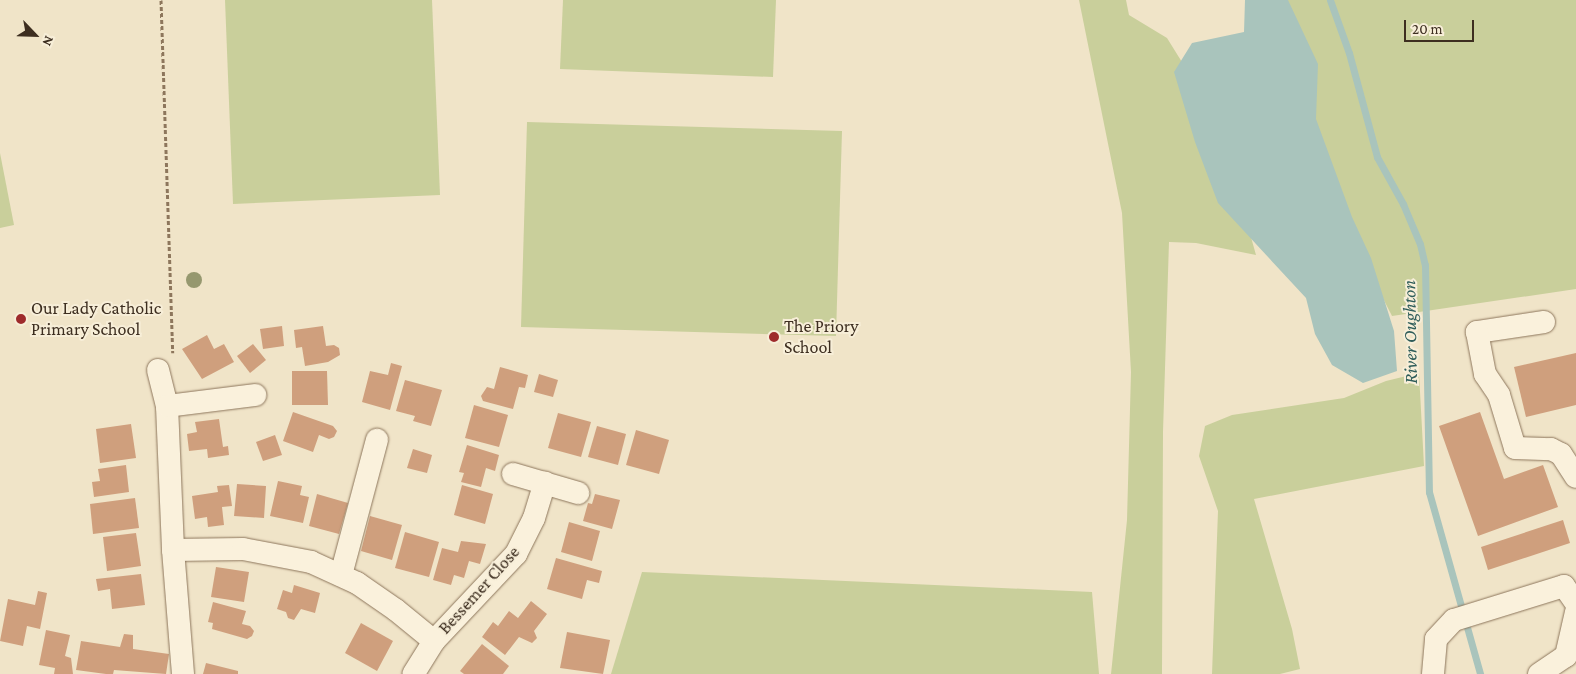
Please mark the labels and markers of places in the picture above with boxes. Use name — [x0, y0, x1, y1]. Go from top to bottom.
place label: Our Lady Catholic Primary School — [31, 298, 161, 340]
marker: Our Lady Catholic Primary School — [15, 313, 27, 325]
place label: The Priory School — [784, 316, 859, 358]
marker: The Priory School — [768, 331, 780, 343]

